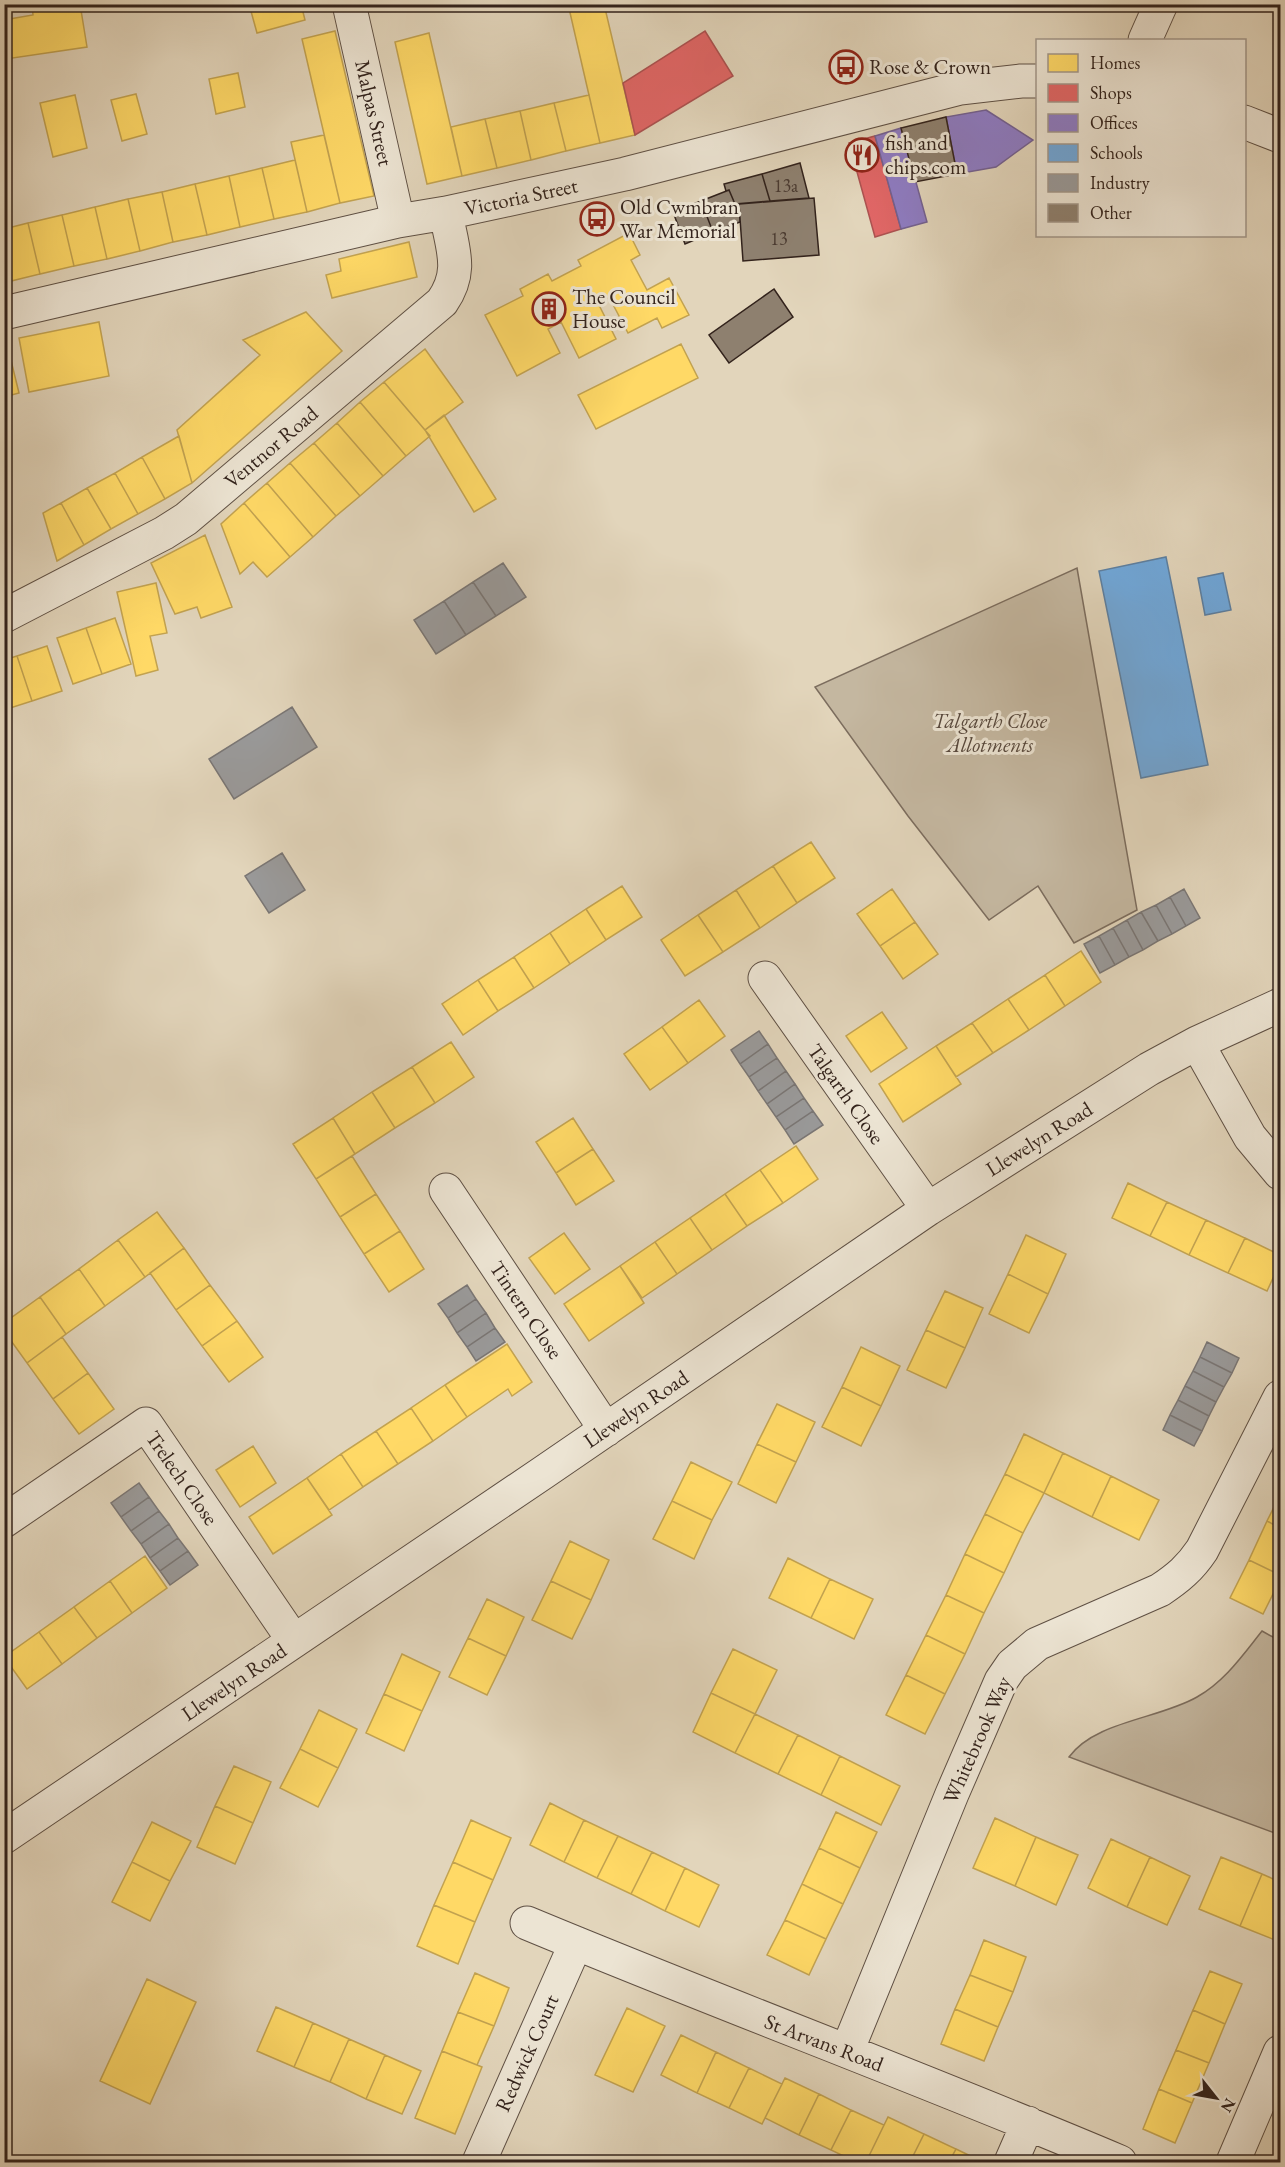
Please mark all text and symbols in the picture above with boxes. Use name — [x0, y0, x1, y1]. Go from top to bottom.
legend — [1036, 39, 1246, 237]
bus stop icon: Rose & Crown — [828, 49, 864, 85]
text: Homes — [1090, 51, 1141, 74]
place label: Rose & Crown — [869, 53, 991, 80]
street label: Malpas Street — [349, 57, 400, 169]
text: Shops — [1090, 81, 1132, 104]
text: Offices — [1090, 111, 1138, 134]
place label: fish and chips.com — [885, 129, 966, 180]
restaurant icon: fish and chips.com — [844, 137, 880, 173]
text: Schools — [1090, 141, 1143, 164]
street label: Victoria Street — [462, 171, 580, 222]
text: Industry — [1090, 171, 1150, 194]
house number: 13a — [774, 174, 799, 197]
place label: Old Cwmbran War Memorial — [620, 193, 739, 244]
bus stop icon: Old Cwmbran War Memorial — [579, 201, 615, 237]
text: Other — [1090, 201, 1132, 224]
house number: 13 — [770, 227, 788, 250]
place label: The Council House — [572, 283, 675, 334]
building icon: The Council House — [531, 291, 567, 327]
street label: Ventnor Road — [218, 399, 324, 494]
park label: Talgarth Close Allotments — [933, 707, 1048, 758]
street label: Talgarth Close — [802, 1038, 891, 1149]
street label: Llewelyn Road — [980, 1095, 1098, 1182]
street label: Tintern Close — [484, 1255, 569, 1364]
street label: Llewelyn Road — [578, 1363, 694, 1454]
street label: Trelech Close — [140, 1425, 225, 1530]
street label: Llewelyn Road — [176, 1636, 292, 1727]
street label: Whitebrook Way — [936, 1671, 1017, 1808]
street label: Redwick Court — [489, 1990, 565, 2116]
street label: St Arvans Road — [761, 2007, 888, 2078]
north arrow — [1186, 2068, 1246, 2128]
text: N — [1216, 2095, 1241, 2116]

